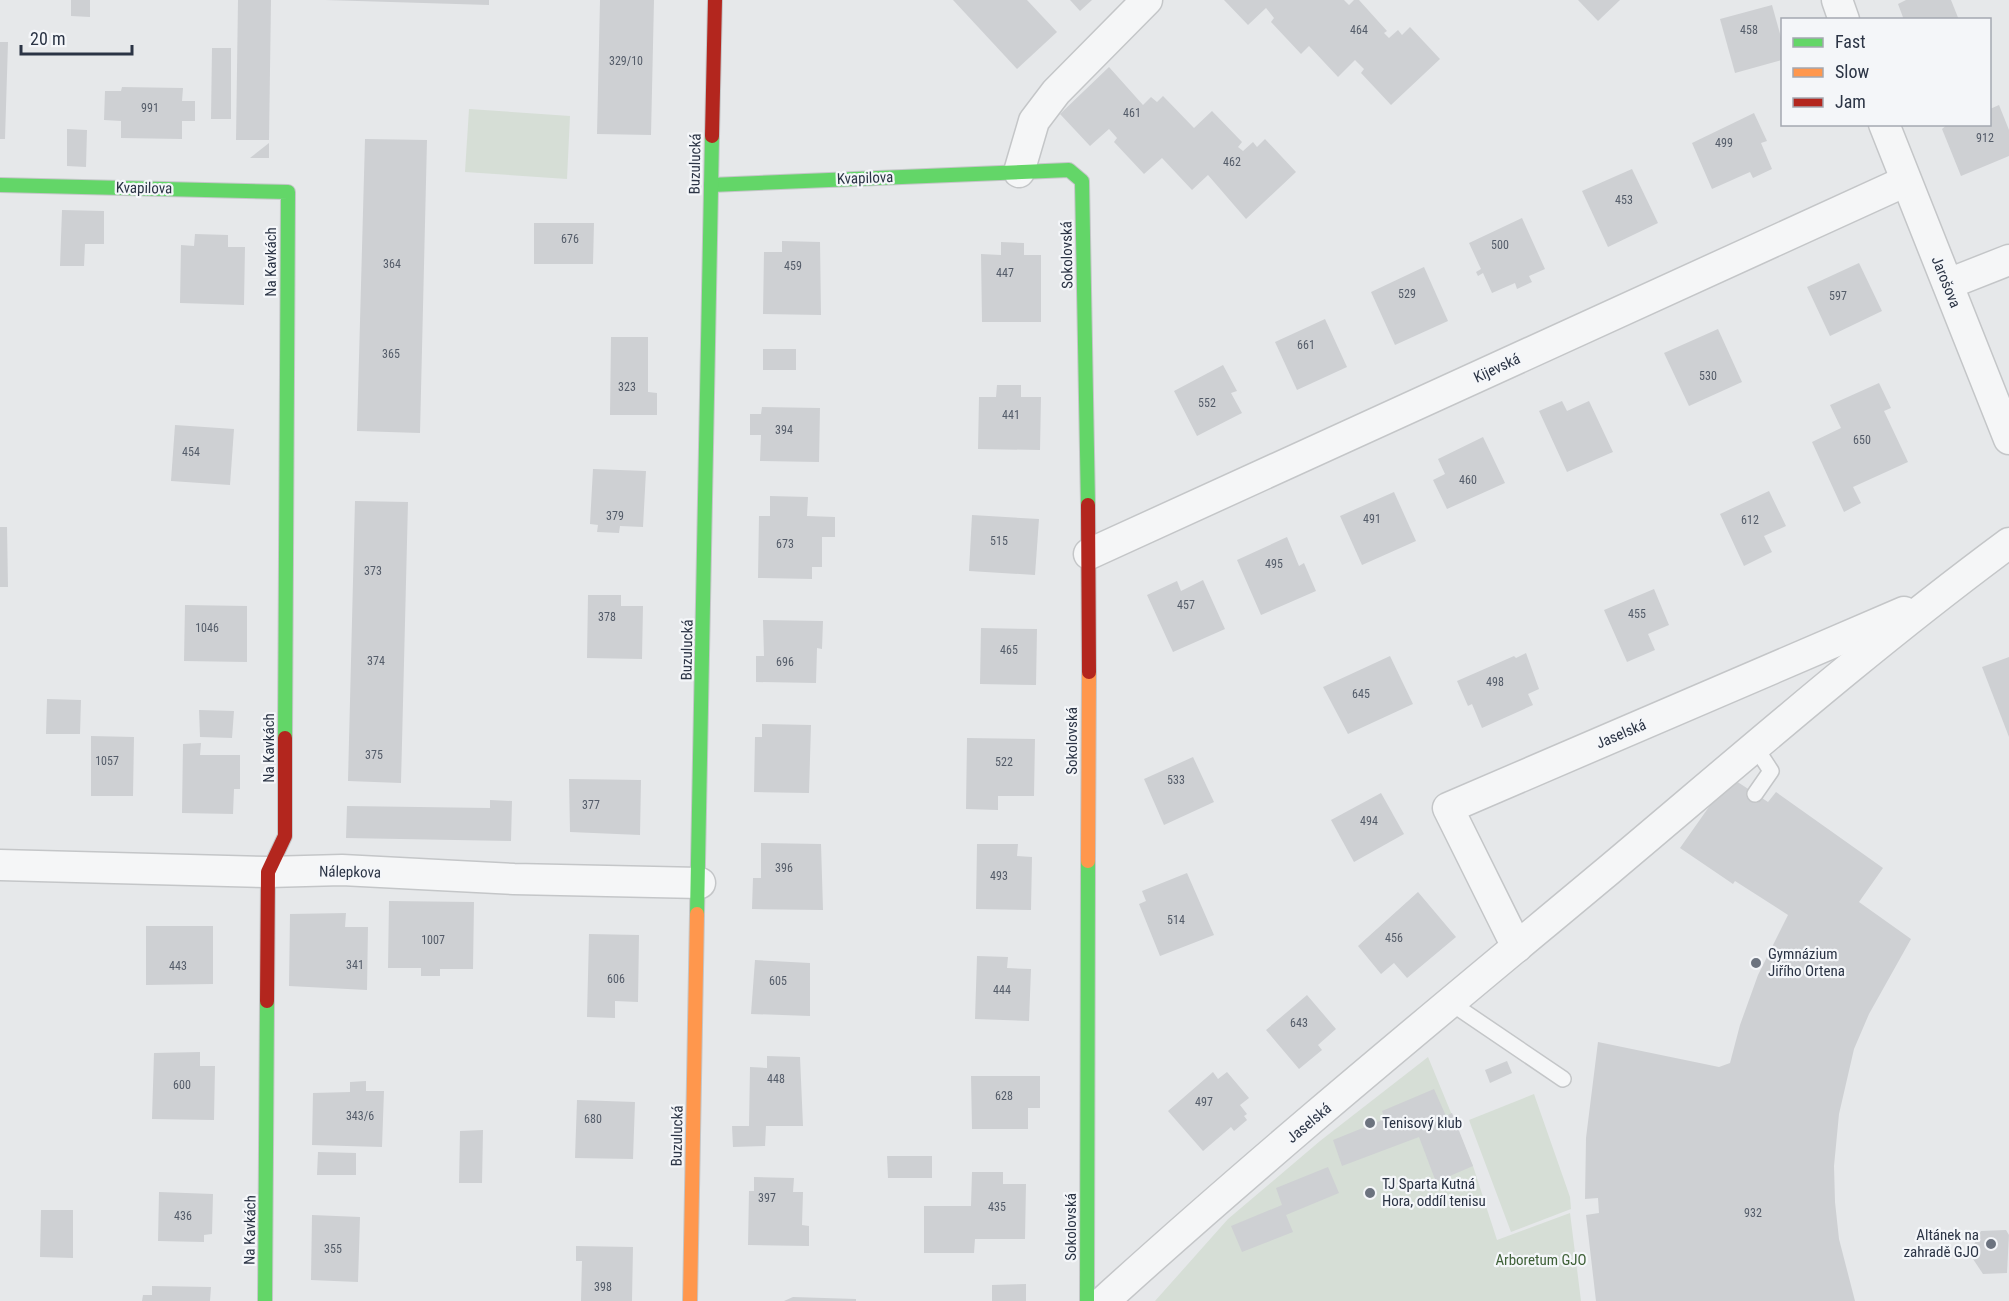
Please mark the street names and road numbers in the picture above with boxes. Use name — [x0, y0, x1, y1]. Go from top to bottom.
street label: Buzulucká — [685, 133, 705, 195]
street label: Kvapilova — [836, 168, 894, 188]
street label: Kvapilova — [116, 179, 172, 197]
street label: Sokolovská — [1057, 221, 1077, 289]
street label: Na Kavkách — [262, 227, 280, 297]
street label: Jarošova — [1928, 254, 1964, 310]
street label: Kijevská — [1471, 349, 1523, 387]
street label: Buzulucká — [677, 619, 697, 681]
street label: Sokolovská — [1063, 707, 1081, 775]
street label: Na Kavkách — [260, 713, 278, 783]
street label: Jaselská — [1593, 715, 1649, 753]
street label: Nálepkova — [319, 862, 381, 882]
street label: Jaselská — [1283, 1099, 1335, 1147]
street label: Buzulucká — [667, 1105, 687, 1167]
street label: Sokolovská — [1062, 1193, 1080, 1261]
street label: Na Kavkách — [240, 1195, 260, 1265]

